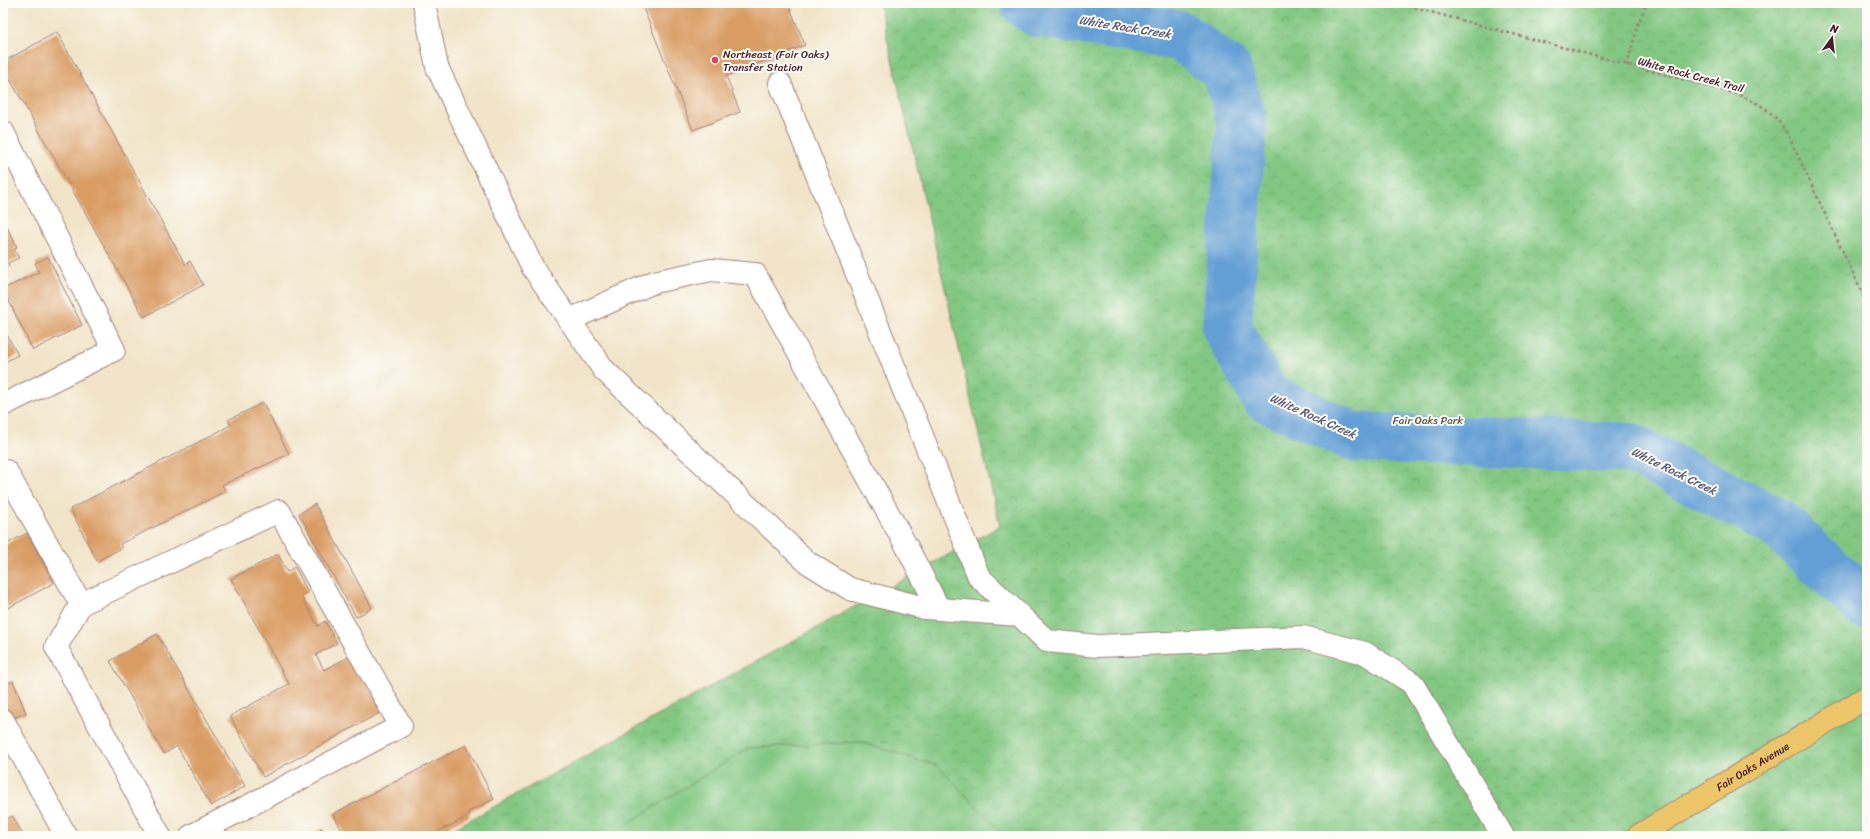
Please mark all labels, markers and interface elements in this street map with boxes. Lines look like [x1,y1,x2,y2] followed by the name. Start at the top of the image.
[1077,9,1173,45] water label: White Rock Creek
[1812,18,1852,58] north arrow
[1827,18,1841,39] text: N
[723,45,830,77] place label: Northeast (Fair Oaks) Transfer Station
[1636,52,1747,99] street label: White Rock Creek Trail
[710,55,720,65] marker: Northeast (Fair Oaks) Transfer Station
[1266,387,1360,445] water label: White Rock Creek
[1393,411,1463,430] park label: Fair Oaks Park
[1627,441,1721,502] water label: White Rock Creek
[1712,736,1794,796] street label: Fair Oaks Avenue

